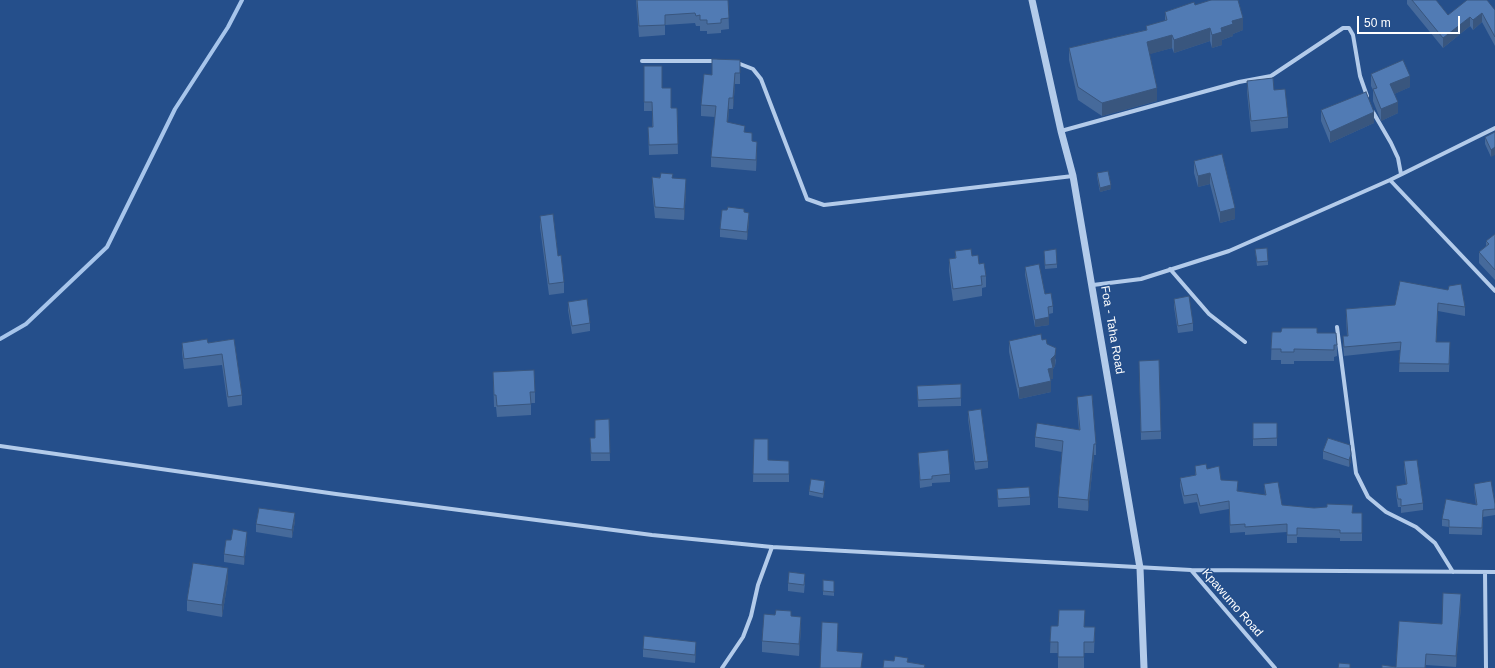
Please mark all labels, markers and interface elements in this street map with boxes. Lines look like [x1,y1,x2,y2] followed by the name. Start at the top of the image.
[1359,8,1462,34] scale bar
[1364,16,1391,30] text: 50 m
[1097,285,1127,375] street label: Foa - Taha Road
[1199,566,1265,640] street label: Kpawumo Road

